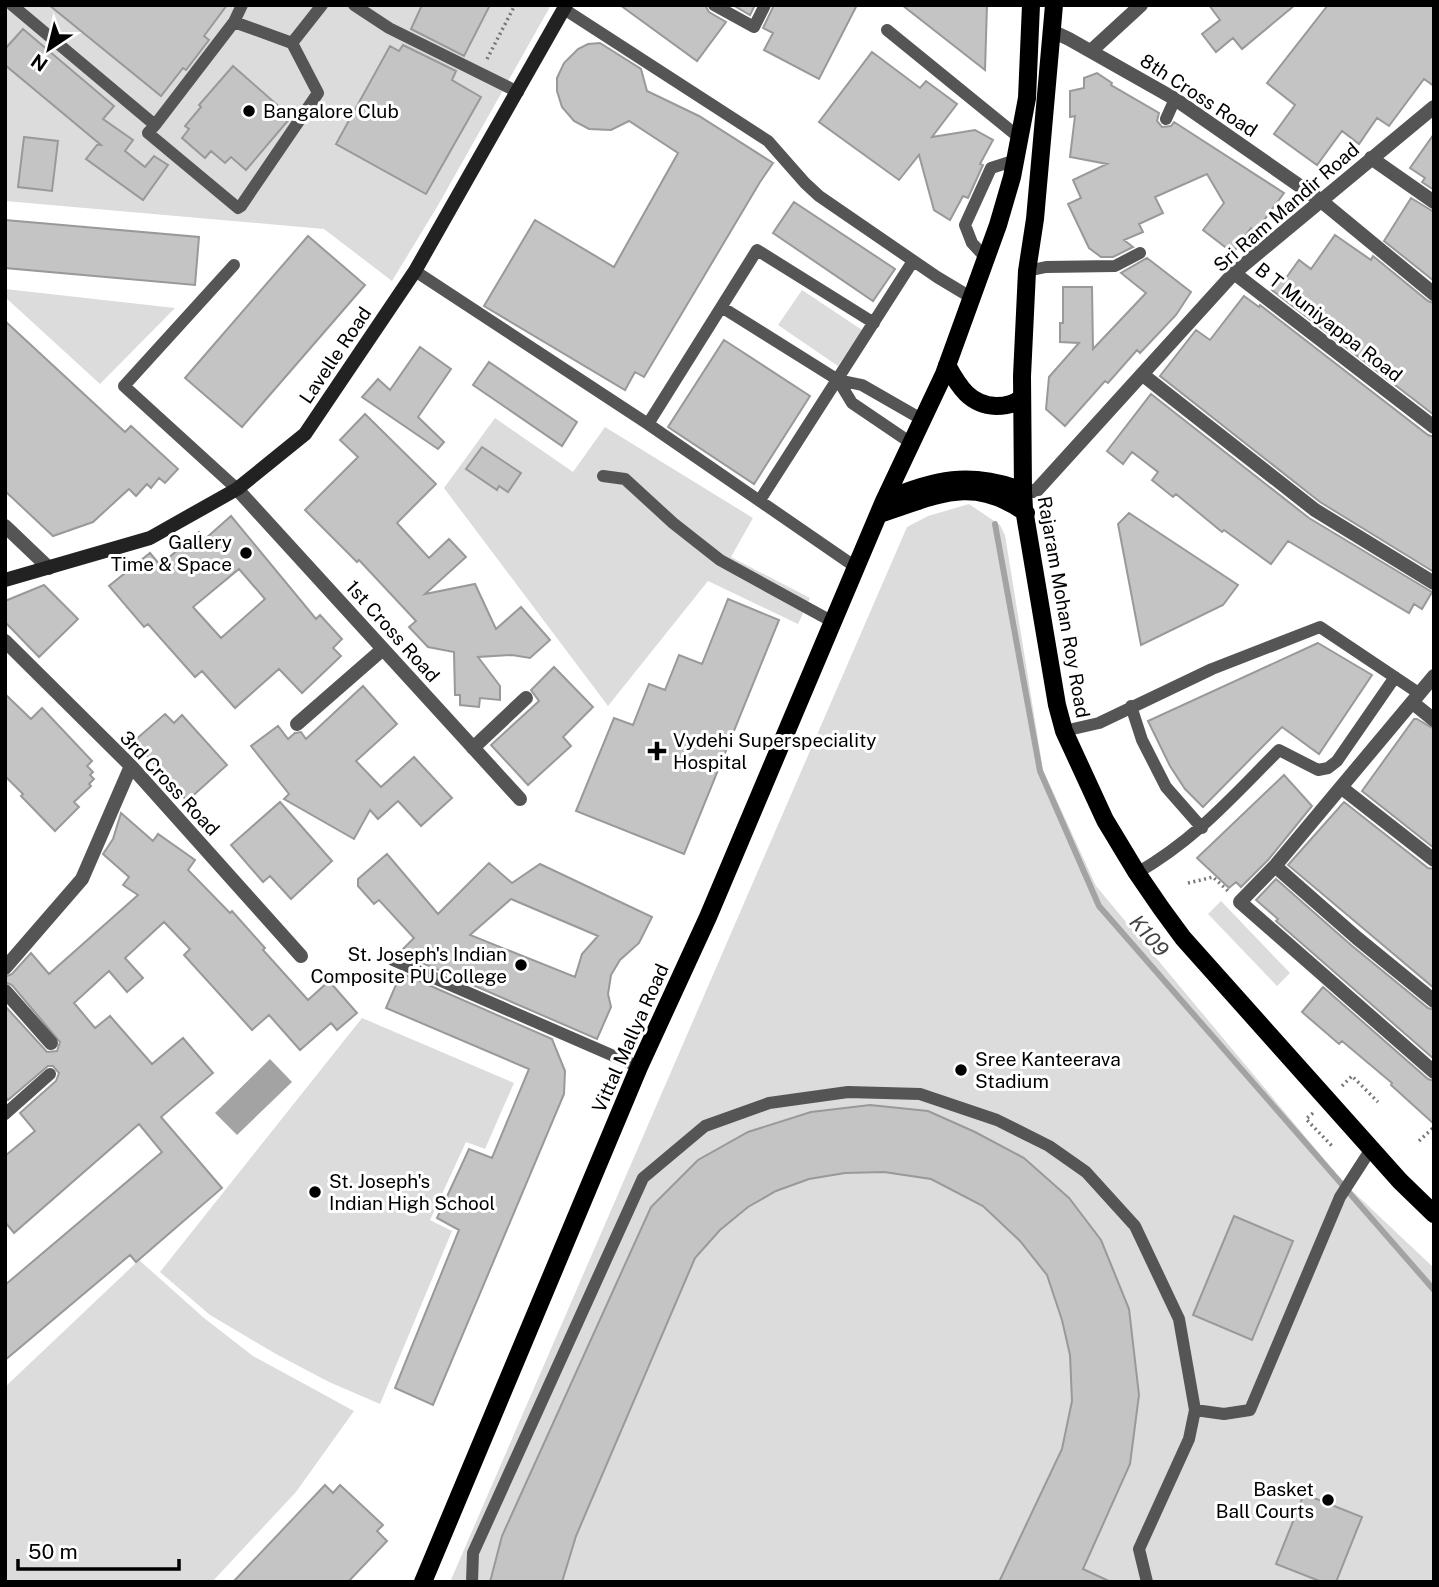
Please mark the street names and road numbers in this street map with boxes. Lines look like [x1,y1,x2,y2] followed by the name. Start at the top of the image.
[1136,49,1262,141] street label: 8th Cross Road
[1209,138,1363,276] street label: Sri Ram Mandir Road
[1251,258,1407,386] street label: B T Muniyappa Road
[295,302,375,408] street label: Lavelle Road
[1034,494,1094,720] street label: Rajaram Mohan Roy Road
[342,576,444,686] street label: 1st Cross Road
[116,726,224,840] street label: 3rd Cross Road
[587,960,673,1116] street label: Vittal Mallya Road

